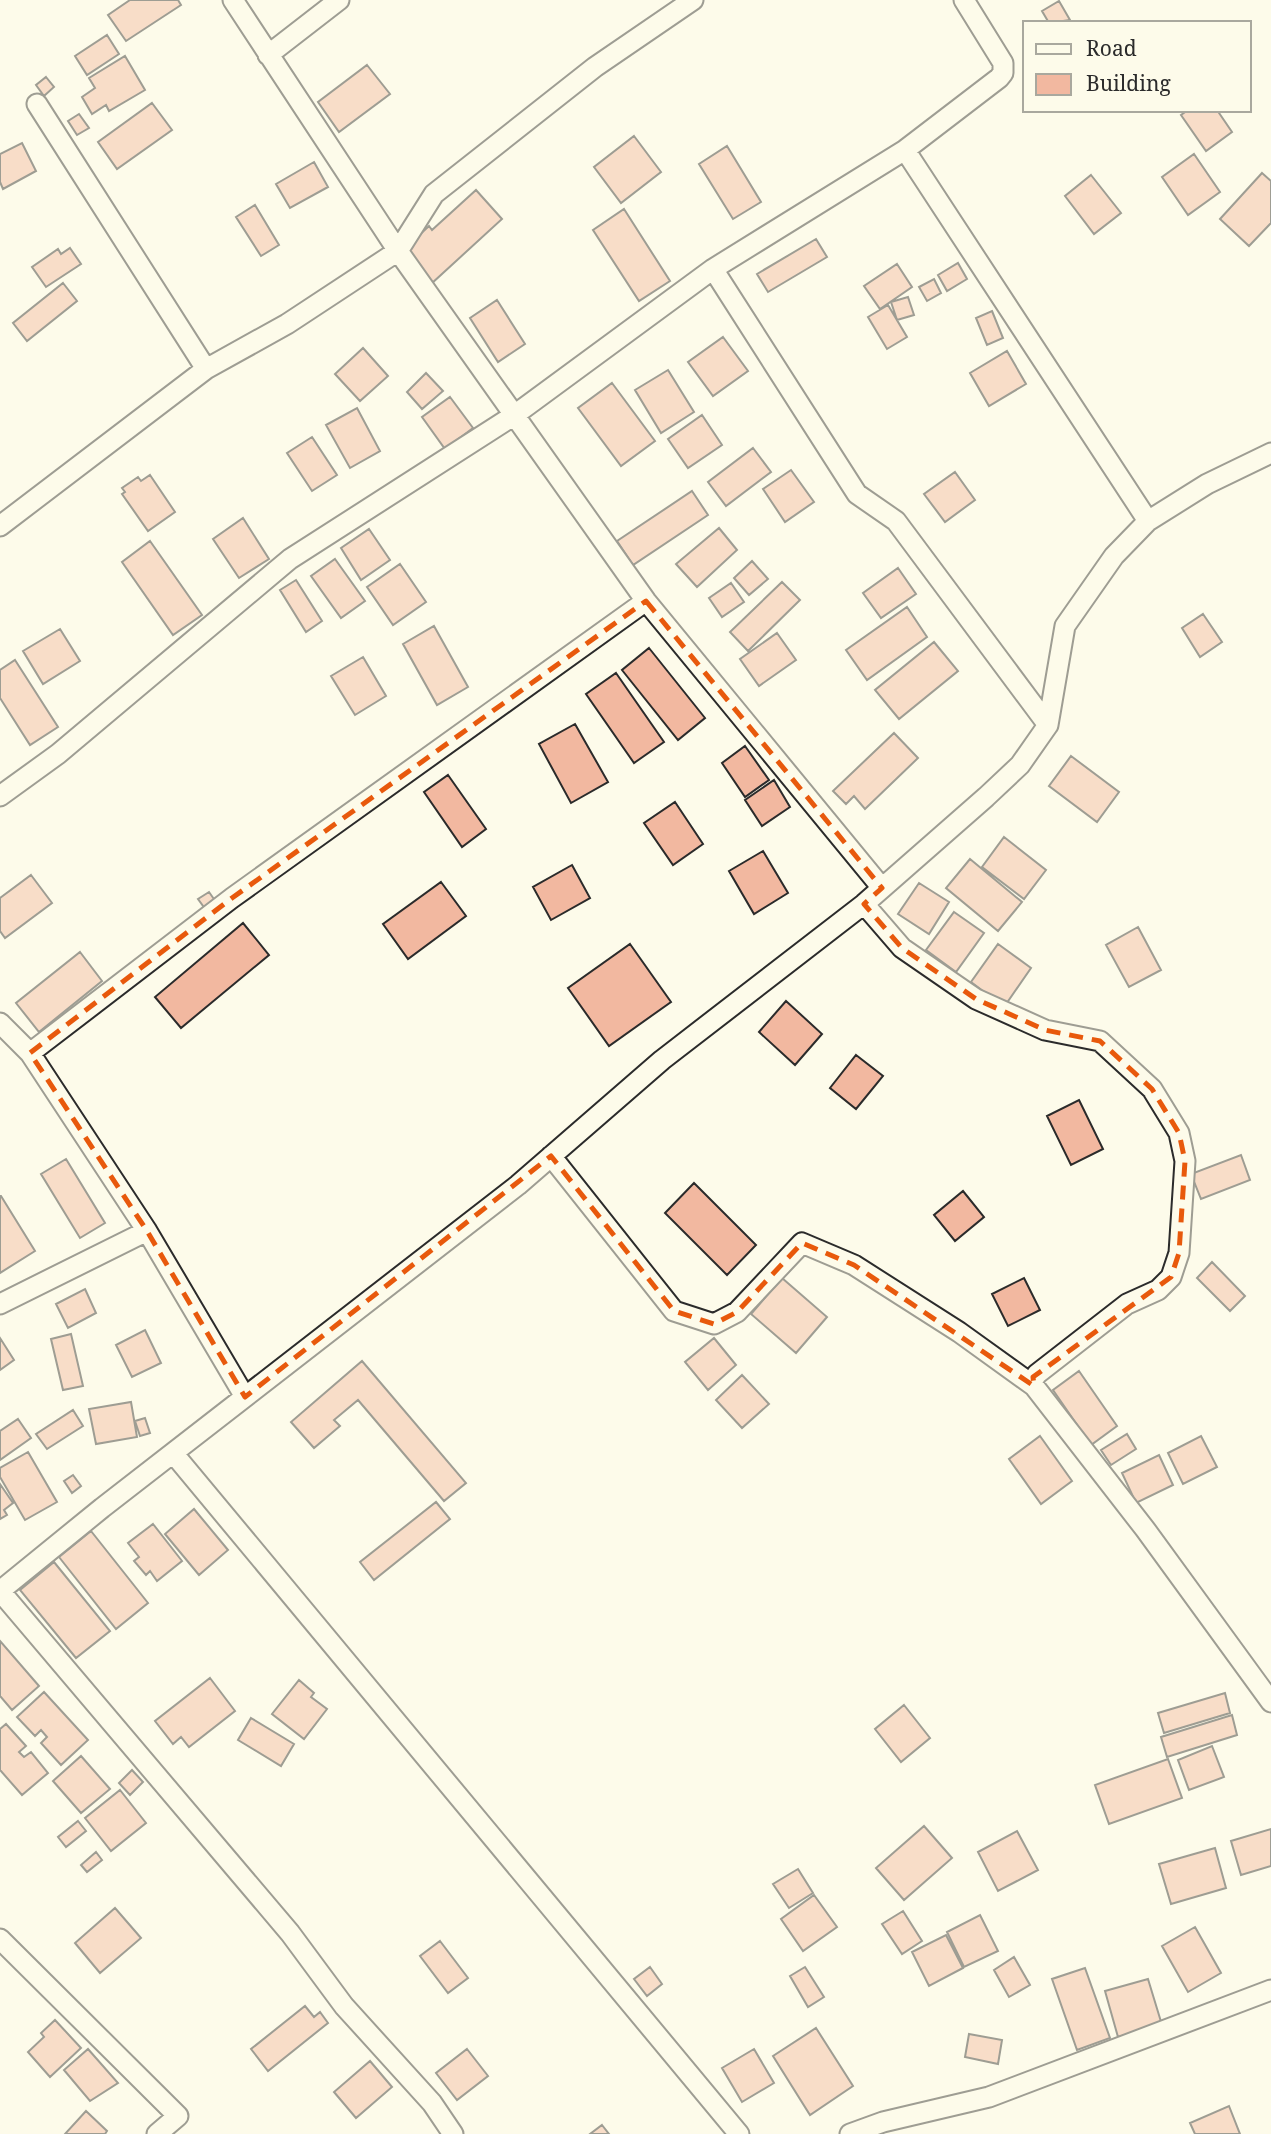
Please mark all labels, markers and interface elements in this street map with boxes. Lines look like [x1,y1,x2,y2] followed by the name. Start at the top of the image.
[1023,21,1250,112] legend
[1086,34,1137,62] text: Road
[1086,69,1171,97] text: Building

